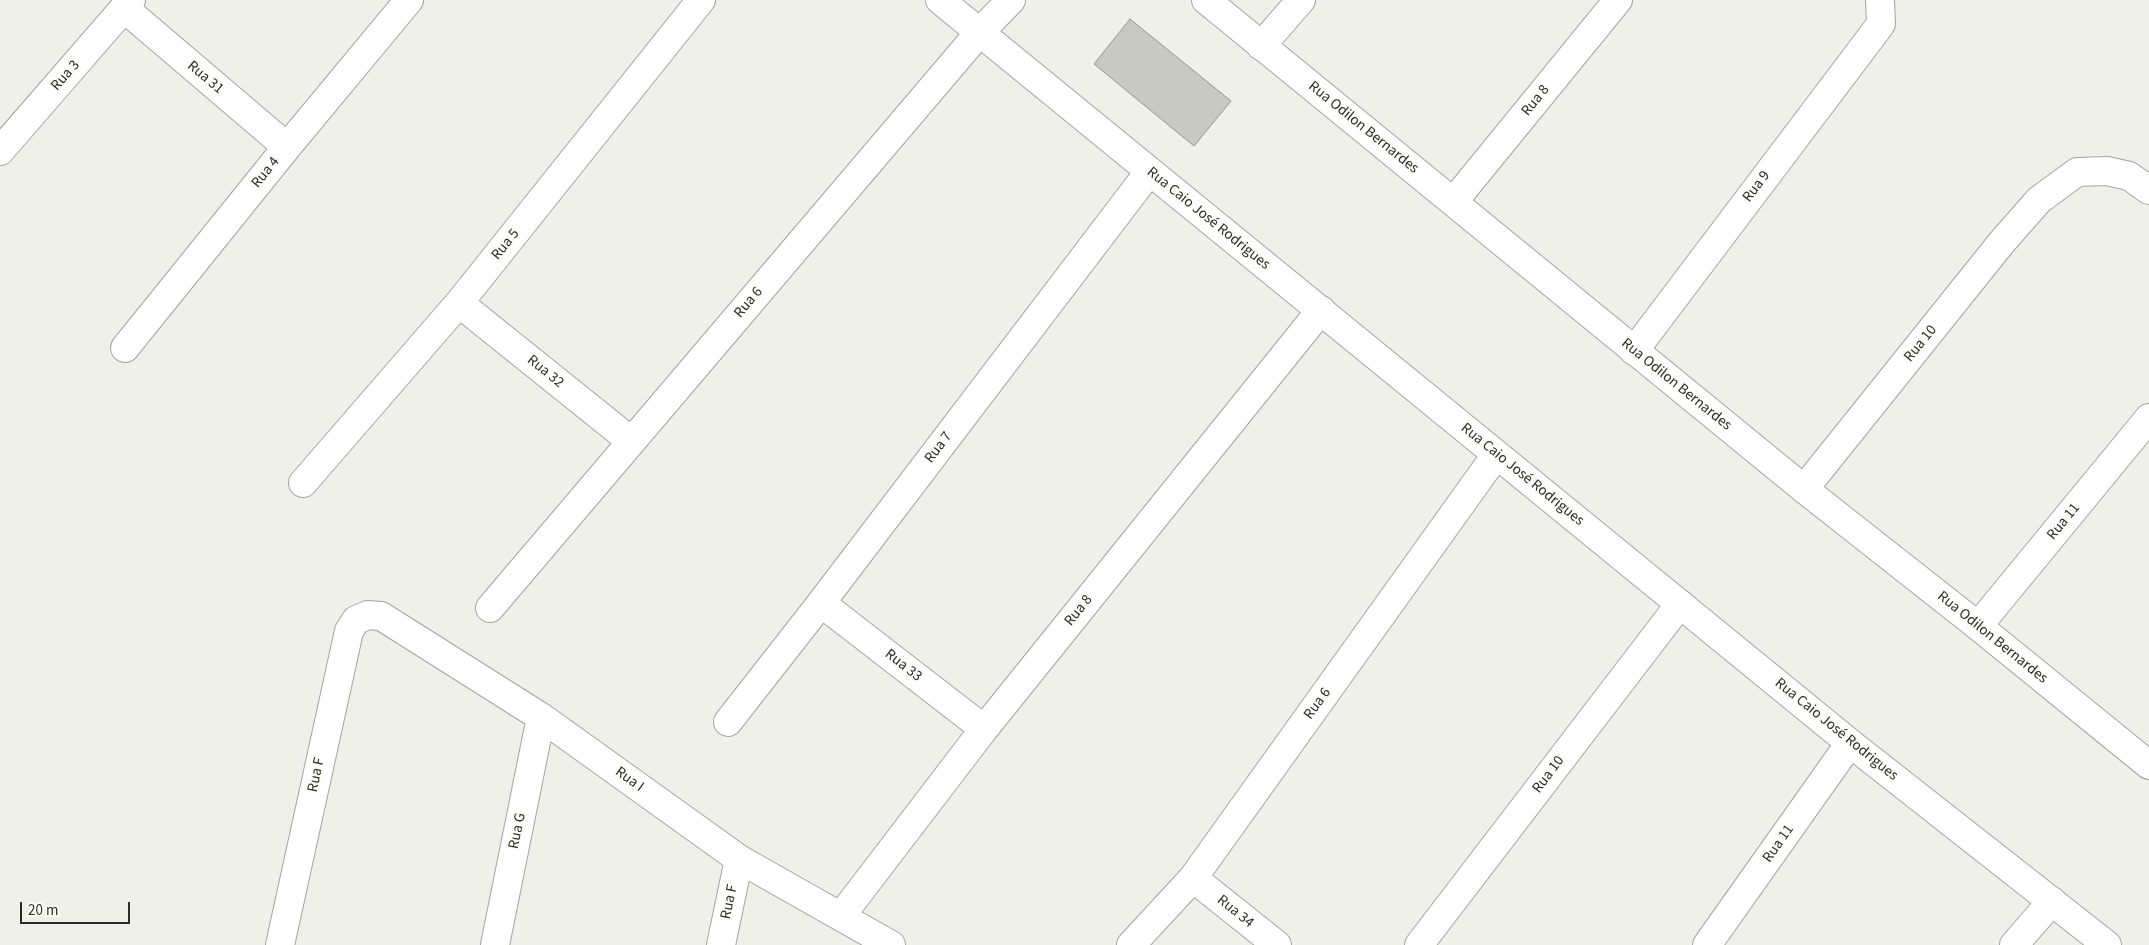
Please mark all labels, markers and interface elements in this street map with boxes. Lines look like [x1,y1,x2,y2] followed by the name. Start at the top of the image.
[48,57,84,95] street label: Rua 3
[183,58,227,98] street label: Rua 31
[1304,78,1422,178] street label: Rua Odilon Bernardes
[1518,82,1554,120] street label: Rua 8
[248,154,284,192] street label: Rua 4
[1143,164,1273,274] street label: Rua Caio José Rodrigues
[1739,168,1775,206] street label: Rua 9
[488,226,524,264] street label: Rua 5
[731,284,767,322] street label: Rua 6
[1901,322,1941,366] street label: Rua 10
[1617,335,1735,435] street label: Rua Odilon Bernardes
[523,352,567,392] street label: Rua 32
[1457,420,1587,530] street label: Rua Caio José Rodrigues
[921,429,957,467] street label: Rua 7
[2044,500,2084,544] street label: Rua 11
[1933,588,2051,688] street label: Rua Odilon Bernardes
[1061,592,1097,630] street label: Rua 8
[881,646,925,686] street label: Rua 33
[1771,675,1901,785] street label: Rua Caio José Rodrigues
[1301,685,1335,723] street label: Rua 6
[1529,753,1569,797] street label: Rua 10
[305,756,329,794] street label: Rua F
[611,764,647,796] street label: Rua I
[505,811,531,851] street label: Rua G
[1760,822,1798,866] street label: Rua 11
[718,883,742,921] street label: Rua F
[22,892,132,924] scale bar
[1213,892,1257,932] street label: Rua 34
[28,900,58,921] text: 20 m

